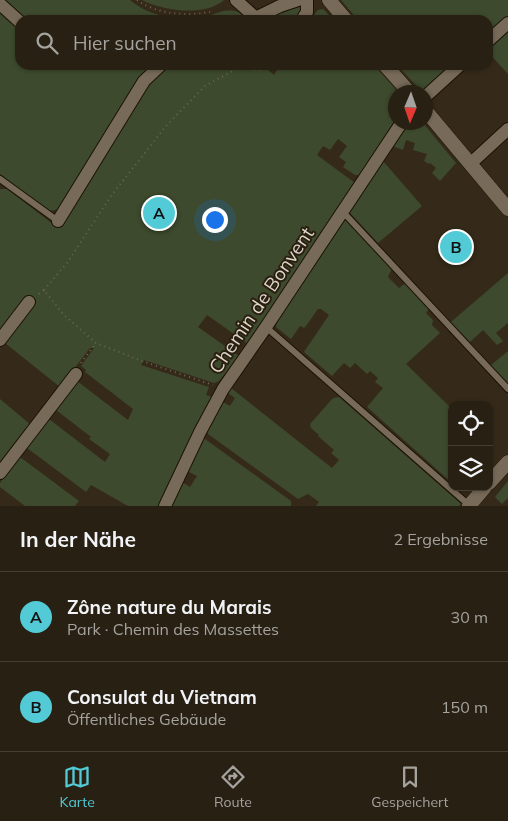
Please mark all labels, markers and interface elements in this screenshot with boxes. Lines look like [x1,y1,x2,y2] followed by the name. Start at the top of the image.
[15,15,493,70] search box
[33,29,61,57] icon: search
[73,31,177,55] text: Hier suchen
[388,85,433,130] north arrow
[143,194,175,232] pin: A
[202,207,228,233] your location
[203,222,319,378] street label: Chemin de Bonvent
[440,228,472,266] pin: B
[448,401,493,491] map controls
[448,401,493,446] button: locate
[448,446,493,491] button: layers
[20,526,136,552] text: In der Nähe
[393,529,488,549] text: 2 Ergebnisse
[67,595,272,619] text: Zône nature du Marais
[30,607,42,627] text: A
[451,607,488,627] text: 30 m
[67,619,279,639] text: Park · Chemin des Massettes
[67,685,257,709] text: Consulat du Vietnam
[30,697,42,717] text: B
[441,697,488,717] text: 150 m
[67,709,226,729] text: Öffentliches Gebäude
[60,763,95,811] tab: Karte
[214,763,252,811] tab: Route
[371,763,448,811] tab: Gespeichert

